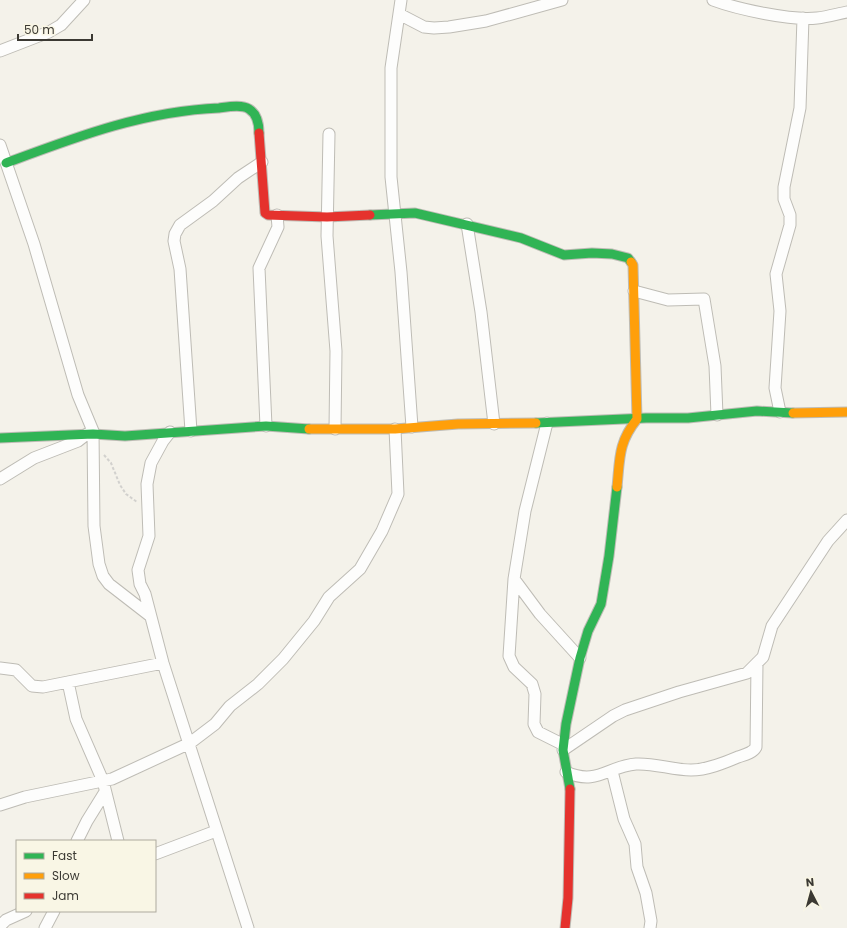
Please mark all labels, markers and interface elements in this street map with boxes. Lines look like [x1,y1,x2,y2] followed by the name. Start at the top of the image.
[18,16,92,42] scale bar
[24,21,55,38] text: 50 m
[16,840,156,912] legend
[52,847,77,864] text: Fast
[52,867,80,884] text: Slow
[791,872,831,912] north arrow
[805,874,815,890] text: N
[52,887,79,904] text: Jam

